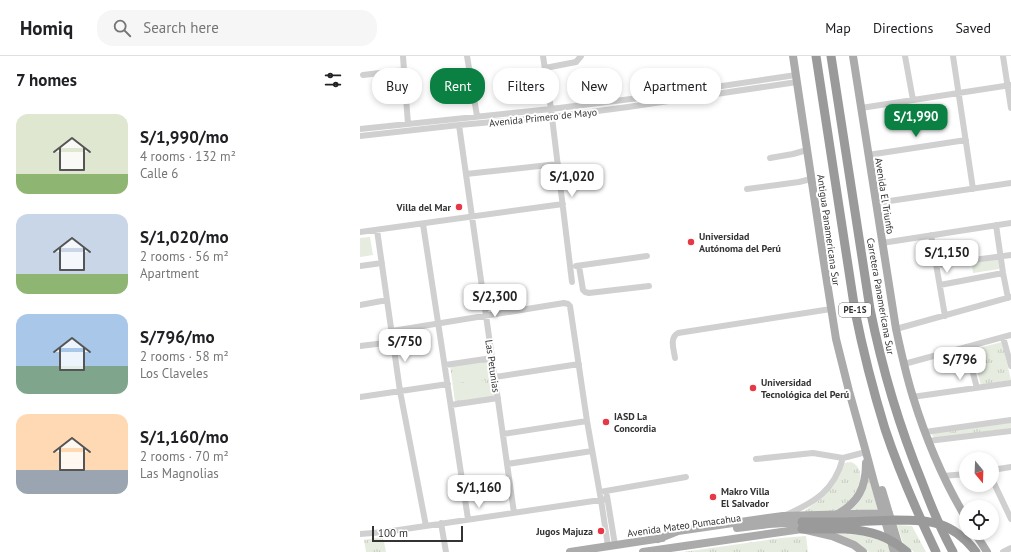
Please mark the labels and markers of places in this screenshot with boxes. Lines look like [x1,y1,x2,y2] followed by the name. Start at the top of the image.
[879,104,953,138] pin: S/1,990
[535,164,609,198] pin: S/1,020
[396,201,451,214] place label: Villa del Mar
[454,202,464,212] marker: Villa del Mar
[699,230,781,255] place label: Universidad Autónoma del Perú
[686,237,696,247] marker: Universidad Autónoma del Perú
[910,240,984,274] pin: S/1,150
[458,284,532,318] pin: S/2,300
[377,329,433,363] pin: S/750
[932,347,988,381] pin: S/796
[761,376,849,401] place label: Universidad Tecnológica del Perú
[748,383,758,393] marker: Universidad Tecnológica del Perú
[614,410,656,435] place label: IASD La Concordia
[601,417,611,427] marker: IASD La Concordia
[442,475,516,509] pin: S/1,160
[721,485,770,510] place label: Makro Villa El Salvador
[708,492,718,502] marker: Makro Villa El Salvador
[535,525,593,538] place label: Jugos Majuza
[596,526,606,536] marker: Jugos Majuza

